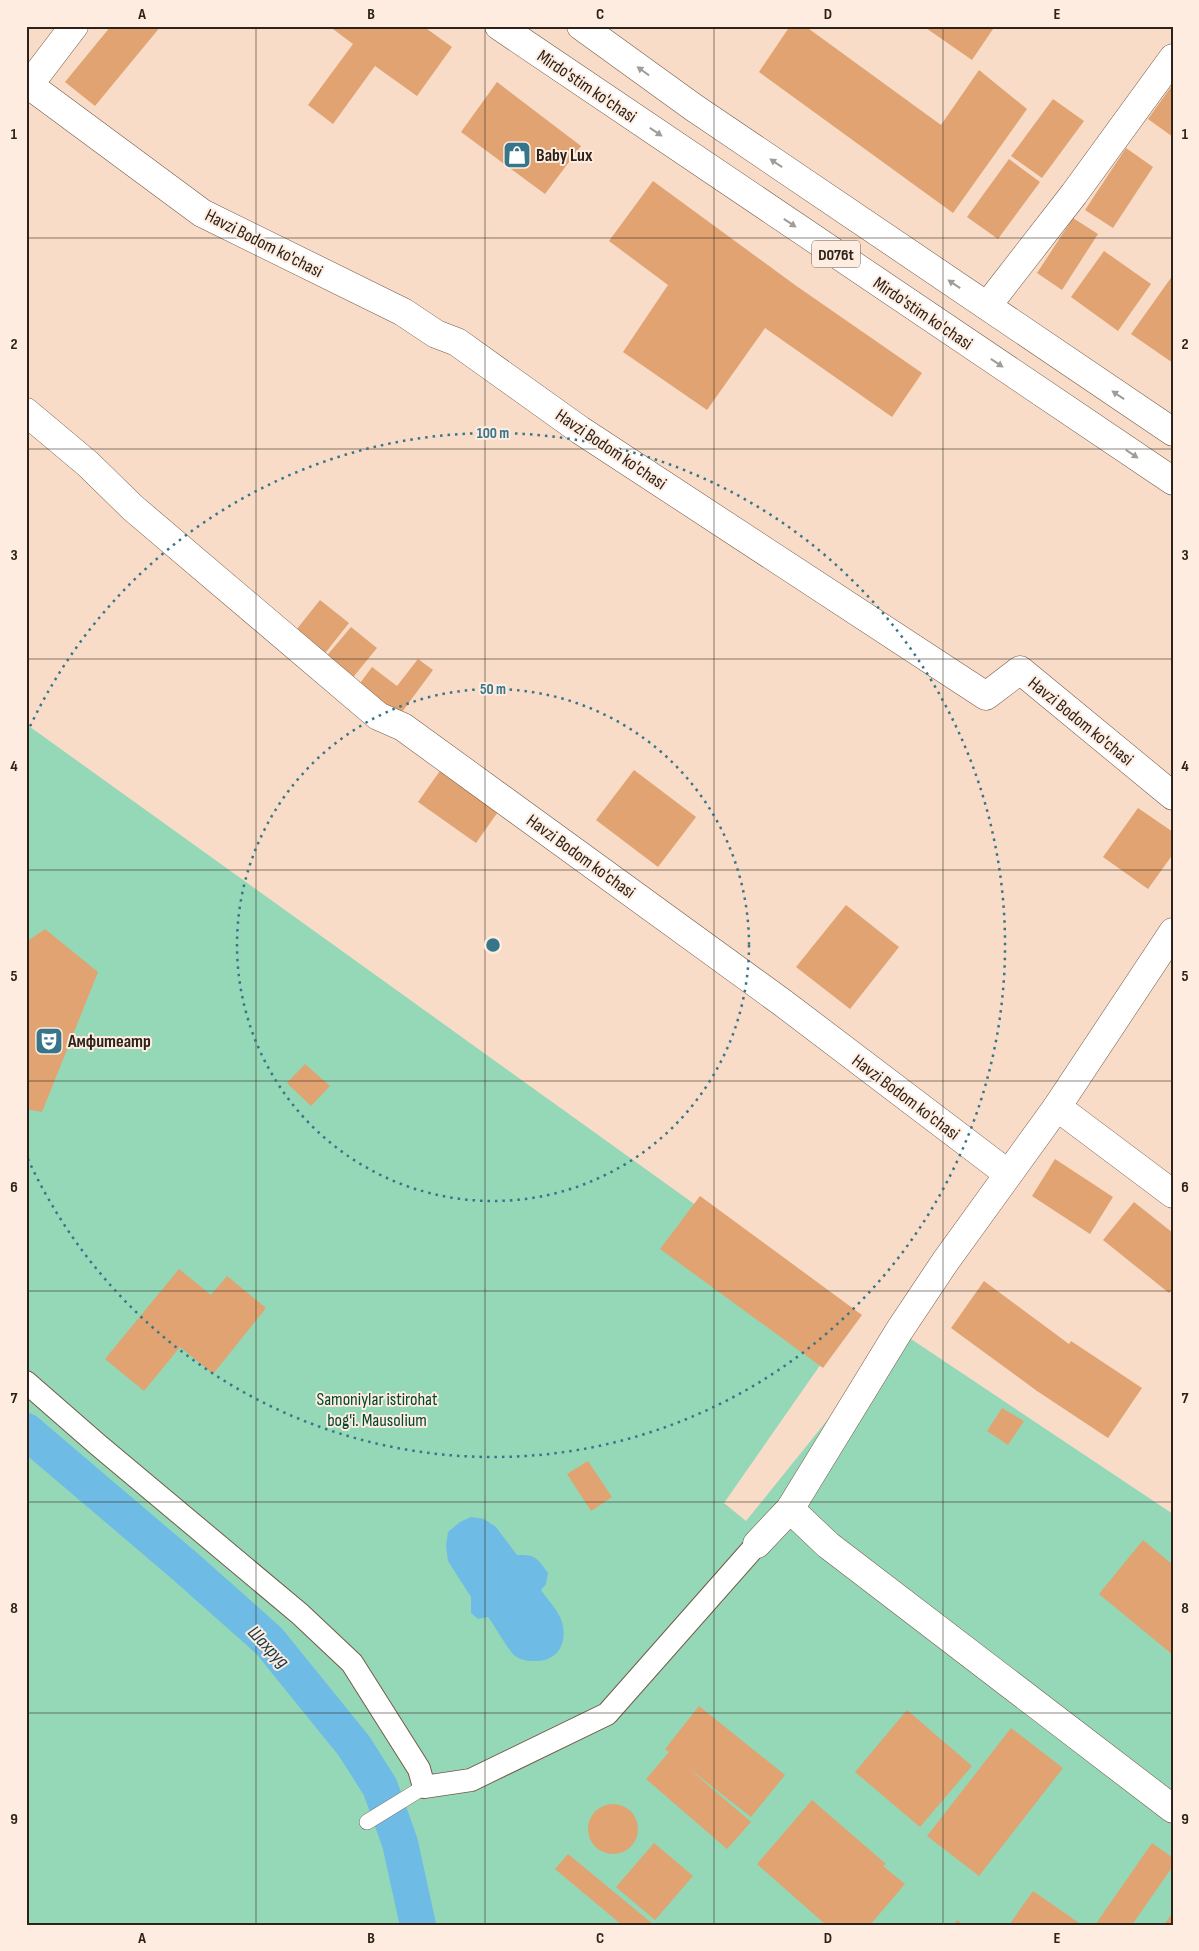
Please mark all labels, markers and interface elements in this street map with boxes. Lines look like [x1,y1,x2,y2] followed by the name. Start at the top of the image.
[137,5,146,24] text: A
[367,5,375,24] text: B
[596,5,604,24] text: C
[824,5,832,24] text: D
[1054,5,1061,24] text: E
[533,46,640,127] street label: Mirdo'stim ko'chasi
[637,65,650,76] one-way arrow
[11,125,18,144] text: 1
[1182,125,1189,144] text: 1
[649,127,662,137] one-way arrow
[502,140,532,170] shop icon: Baby Lux
[536,145,593,166] place label: Baby Lux
[770,158,783,168] one-way arrow
[202,205,326,282] street label: Havzi Bodom ko'chasi
[783,218,797,228] one-way arrow
[812,240,860,268] road number: D076t
[869,273,976,354] street label: Mirdo'stim ko'chasi
[948,279,961,289] one-way arrow
[10,335,18,354] text: 2
[1181,335,1189,354] text: 2
[991,358,1004,368] one-way arrow
[1111,390,1125,400] one-way arrow
[551,405,670,494] street label: Havzi Bodom ko'chasi
[477,424,509,443] text: 100 m
[1125,449,1139,459] one-way arrow
[10,546,18,565] text: 3
[1181,546,1189,565] text: 3
[1024,673,1137,770] street label: Havzi Bodom ko'chasi
[480,680,506,699] text: 50 m
[10,757,18,776] text: 4
[1181,757,1189,776] text: 4
[522,810,639,903] street label: Havzi Bodom ko'chasi
[484,936,502,954] centre of rings
[10,967,18,986] text: 5
[1181,967,1189,986] text: 5
[34,1026,64,1056] theatre icon: Амфитеатр
[67,1031,151,1052] place label: Амфитеатр
[848,1050,964,1145] street label: Havzi Bodom ko'chasi
[10,1178,18,1197] text: 6
[1181,1178,1189,1197] text: 6
[11,1389,18,1408] text: 7
[316,1389,438,1431] park label: Samoniylar istirohat bog'i. Mausolium
[1182,1389,1189,1408] text: 7
[10,1599,18,1618] text: 8
[1181,1599,1189,1618] text: 8
[242,1621,294,1673] water label: Шахруд
[10,1810,18,1829] text: 9
[1181,1810,1189,1829] text: 9
[137,1929,146,1948] text: A
[367,1929,375,1948] text: B
[596,1929,604,1948] text: C
[824,1929,832,1948] text: D
[1054,1929,1061,1948] text: E

